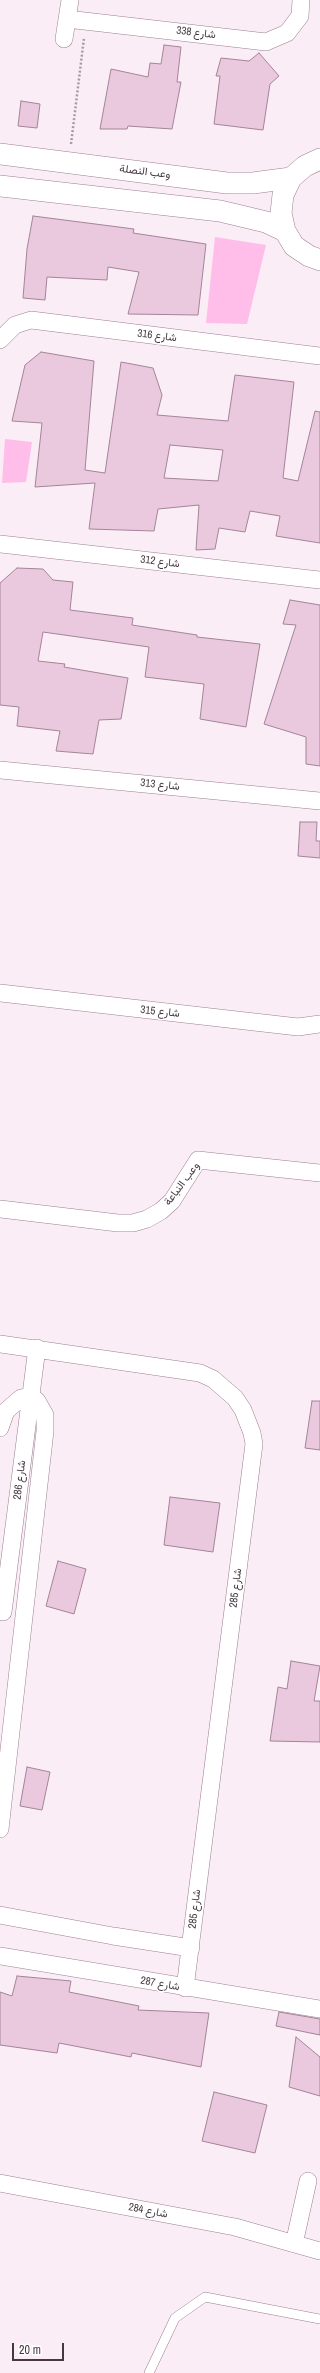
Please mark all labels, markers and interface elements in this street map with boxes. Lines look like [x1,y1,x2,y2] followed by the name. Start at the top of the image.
[176,24,216,42] street label: شارع 338
[119,162,171,182] street label: وعب النصلة
[137,327,177,345] street label: شارع 316
[140,553,180,571] street label: شارع 312
[140,776,180,794] street label: شارع 313
[140,1003,180,1021] street label: شارع 315
[161,1160,203,1208] street label: وعب النباعة
[11,1460,29,1500] street label: شارع 286
[227,1568,245,1608] street label: شارع 285
[186,1889,204,1929] street label: شارع 285
[139,1974,181,1994] street label: شارع 287
[127,2201,169,2221] street label: شارع 284
[14,2335,66,2361] scale bar
[19,2342,41,2358] text: 20 m

